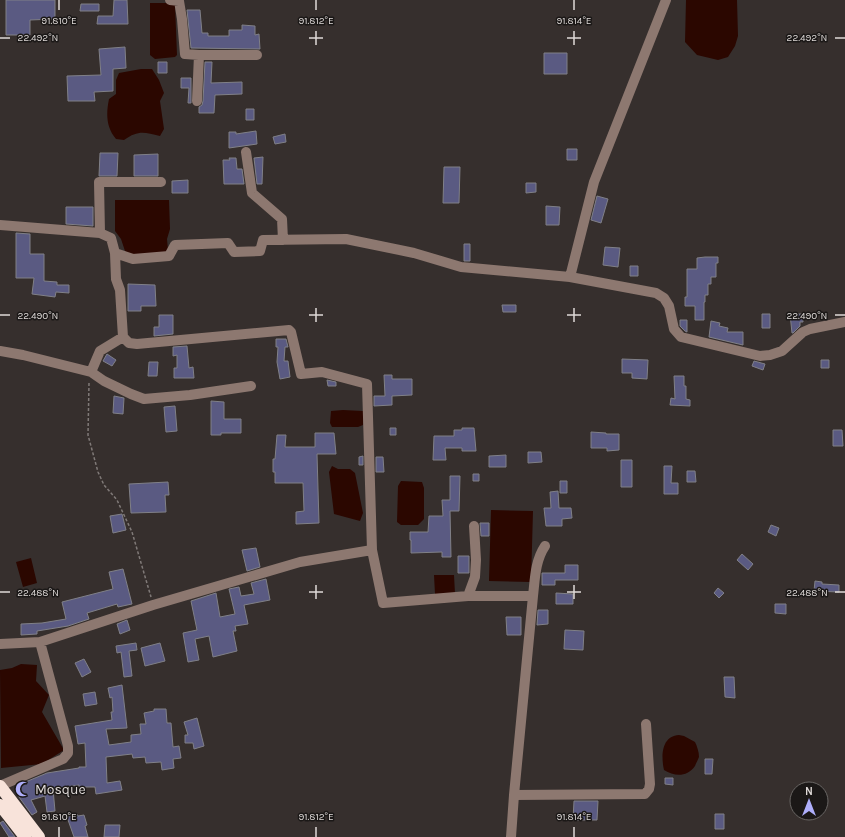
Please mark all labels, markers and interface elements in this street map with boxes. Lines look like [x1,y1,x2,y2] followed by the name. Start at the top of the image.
[41,15,77,27] text: 91.810°E
[298,15,334,27] text: 91.812°E
[557,15,591,27] text: 91.814°E
[18,32,58,44] text: 22.492°N
[787,32,827,44] text: 22.492°N
[18,310,58,322] text: 22.490°N
[787,310,827,322] text: 22.490°N
[17,587,59,599] text: 22.488°N
[786,587,828,599] text: 22.488°N
[14,780,32,798] mosque icon: Mosque
[35,781,86,798] place label: Mosque
[789,781,829,821] north arrow
[805,785,813,798] text: N
[41,811,77,823] text: 91.810°E
[298,811,334,823] text: 91.812°E
[557,811,591,823] text: 91.814°E

